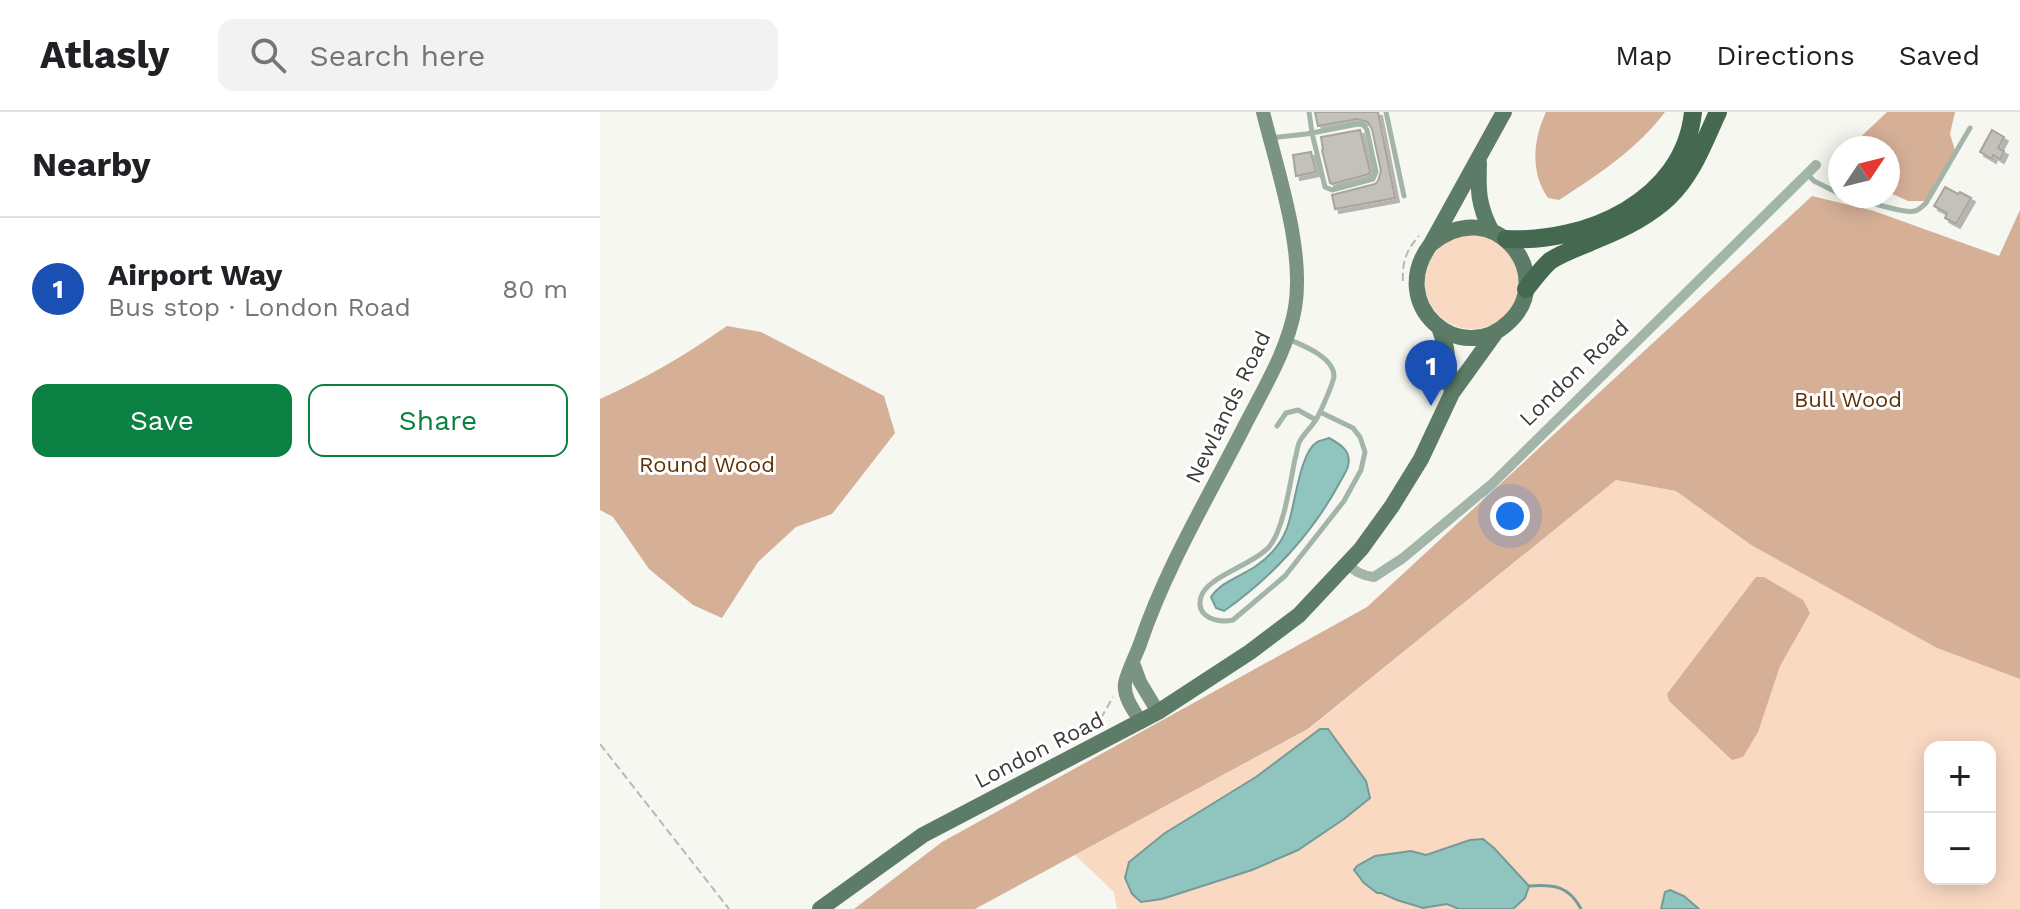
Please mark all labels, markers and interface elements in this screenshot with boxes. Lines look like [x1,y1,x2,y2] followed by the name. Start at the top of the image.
[218,19,778,91] search box
[40,33,170,77] text: Atlasly
[246,33,290,77] icon: search
[310,38,485,73] text: Search here
[1615,39,1672,72] text: Map
[1716,39,1855,72] text: Directions
[1899,39,1980,72] text: Saved
[1828,136,1900,208] north arrow
[32,144,151,184] text: Nearby
[108,257,282,292] text: Airport Way
[52,274,64,304] text: 1
[502,274,568,304] text: 80 m
[108,292,411,322] text: Bus stop · London Road
[1514,315,1634,431] street label: London Road
[1180,327,1276,487] street label: Newlands Road
[1405,340,1457,406] pin: 1
[32,384,292,457] button: Save
[308,384,568,457] button: Share
[1794,387,1902,412] park label: Bull Wood
[639,452,775,477] park label: Round Wood
[1490,496,1530,536] your location
[970,707,1108,793] street label: London Road
[1924,741,1996,885] map controls
[1924,741,1996,813] button: +
[1924,813,1996,885] button: −

